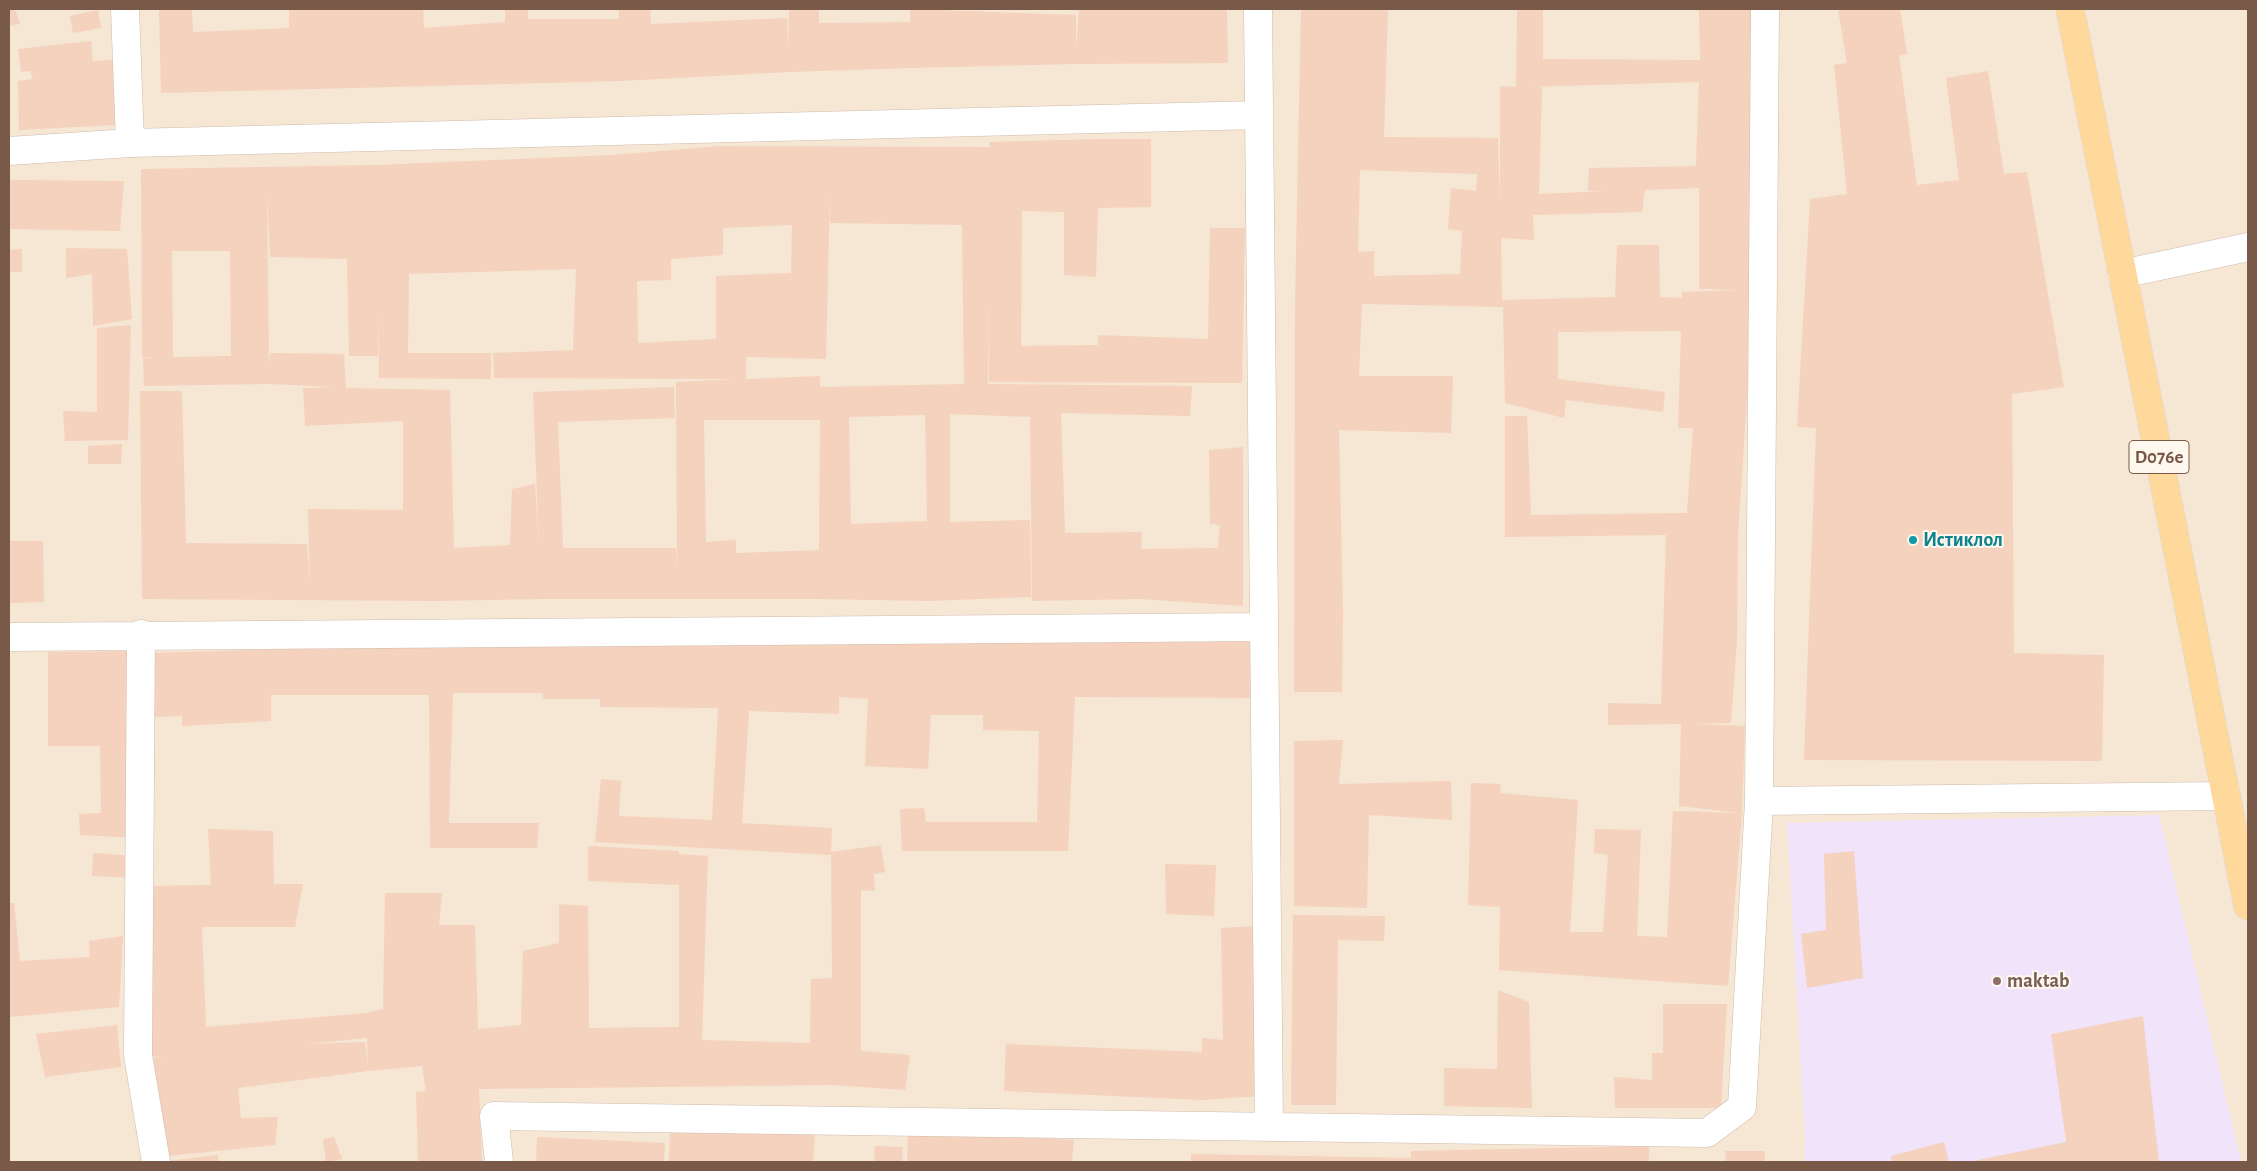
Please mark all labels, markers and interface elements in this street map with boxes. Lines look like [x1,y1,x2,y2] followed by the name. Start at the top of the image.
[2129,441,2189,474] road number: D076e
[1923,528,2003,552] place label: Истиклол
[1907,534,1919,546] marker: Истиклол
[2007,969,2069,993] place label: maktab
[1991,975,2003,987] marker: maktab

